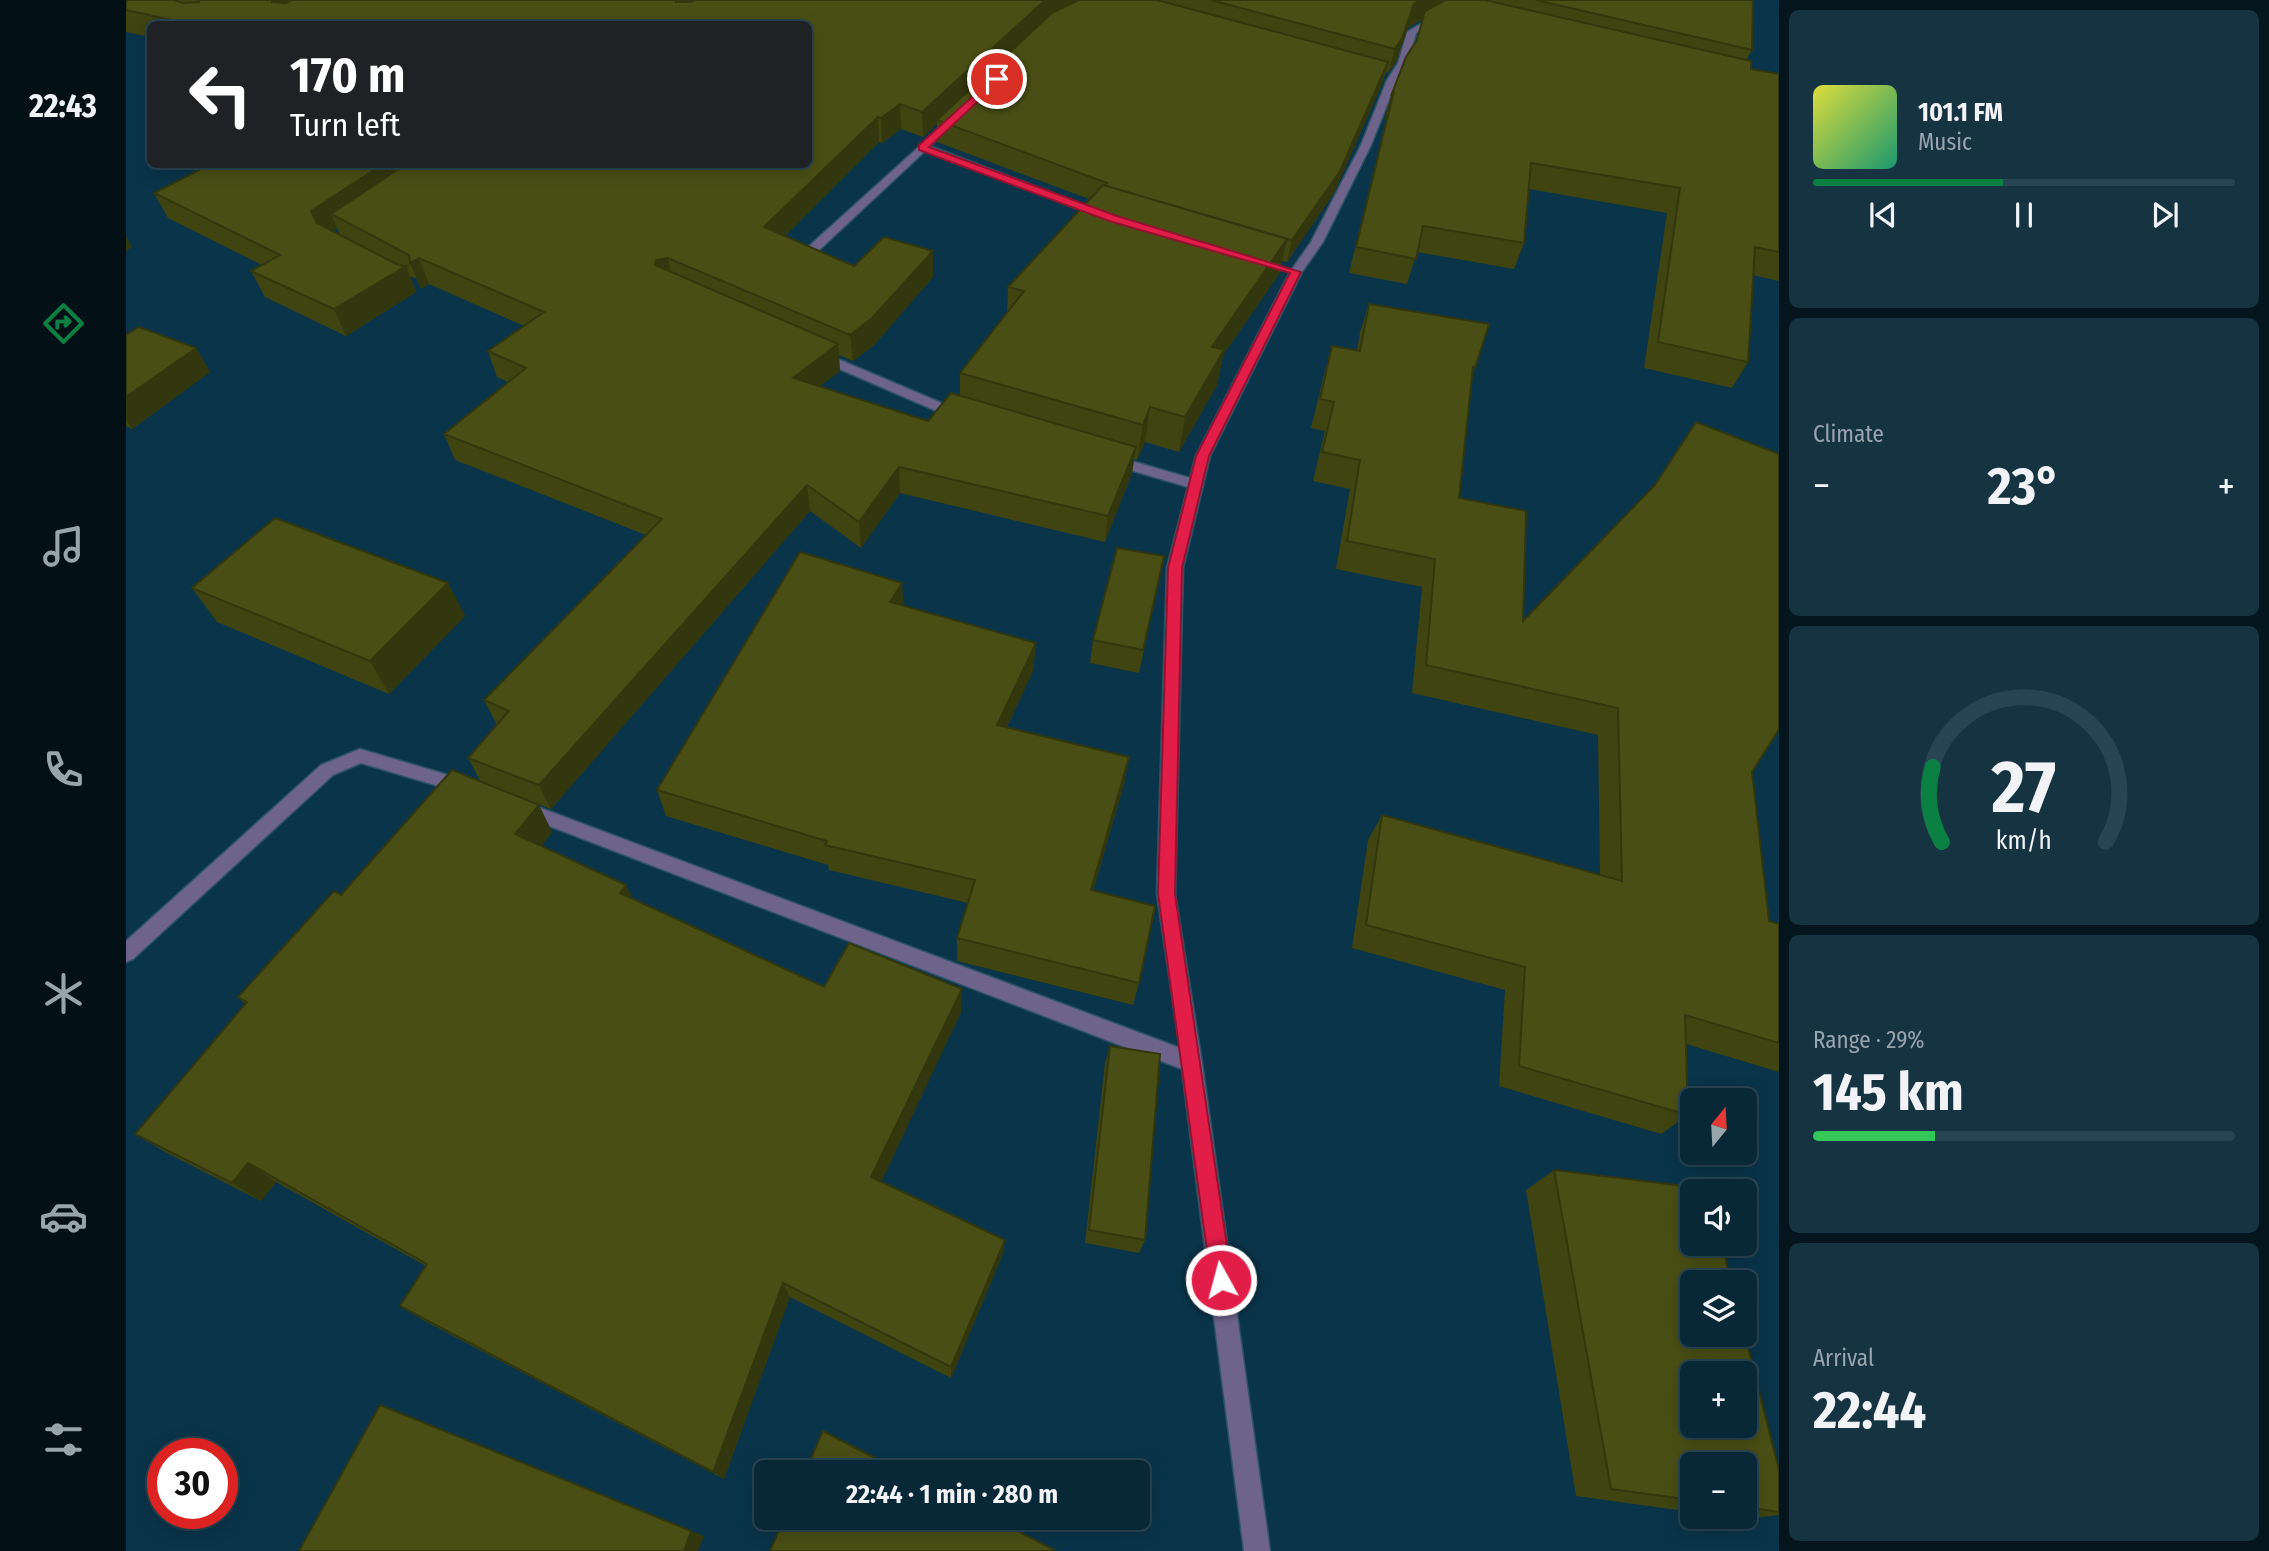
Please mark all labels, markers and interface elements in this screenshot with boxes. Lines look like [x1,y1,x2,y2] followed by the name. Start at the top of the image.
[290,46,406,105] text: 170 m
[175,49,266,140] icon: left
[967,49,1027,109] pin
[978,60,1016,98] icon: arrive
[29,87,97,125] text: 22:43
[1918,97,2003,128] text: 101.1 FM
[290,106,400,144] text: Turn left
[1918,128,1972,156] text: Music
[1864,196,1902,234] icon: previous
[2005,196,2043,234] icon: pause
[2146,196,2184,234] icon: next
[39,299,88,348] icon: directions
[1813,420,1884,448] text: Climate
[1987,455,2060,518] text: 23°
[1813,463,1830,509] text: −
[2218,463,2235,509] text: +
[39,522,88,571] icon: music
[1991,744,2056,831] text: 27
[39,745,88,794] icon: phone
[1996,825,2052,855] text: km/h
[39,969,88,1018] icon: climate
[1813,1026,1925,1054] text: Range · 29%
[1813,1061,1964,1124] text: 145 km
[1680,1088,1757,1166] north arrow
[1680,1088,1757,1529] map controls
[1680,1179,1757,1256] button: sound
[39,1192,88,1241] icon: car
[1184,1243,1258,1317] position arrow
[1680,1270,1757,1347] button: layers
[1813,1344,1874,1372] text: Arrival
[1680,1361,1757,1438] button: +
[1813,1379,1926,1442] text: 22:44
[39,1415,88,1464] icon: filters
[147,1438,238,1529] speed limit sign: 30
[1680,1452,1757,1529] button: −
[846,1479,1058,1510] text: 22:44 · 1 min · 280 m

